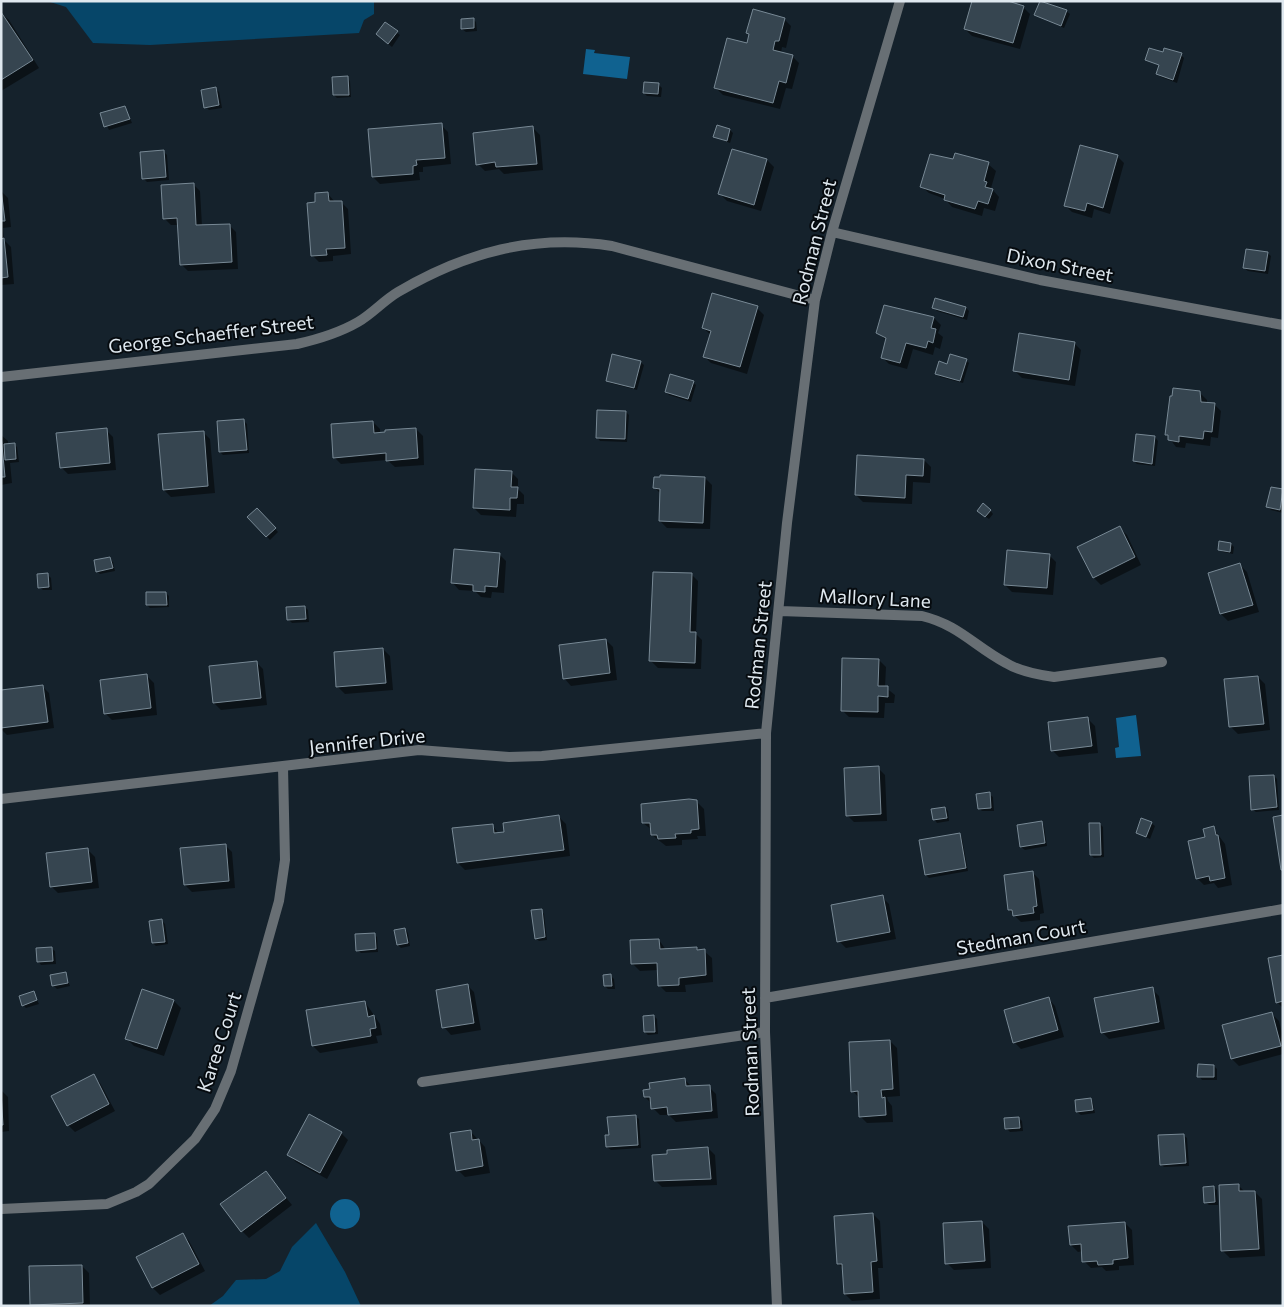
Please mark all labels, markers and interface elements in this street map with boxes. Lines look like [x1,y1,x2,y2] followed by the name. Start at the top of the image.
[787,176,840,307] street label: Rodman Street
[1005,243,1116,286] street label: Dixon Street
[107,309,315,358] street label: George Schaeffer Street
[739,579,776,710] street label: Rodman Street
[819,583,931,612] street label: Mallory Lane
[308,723,426,758] street label: Jennifer Drive
[954,914,1088,959] street label: Stedman Court
[736,987,763,1117] street label: Rodman Street
[192,989,246,1095] street label: Karee Court

